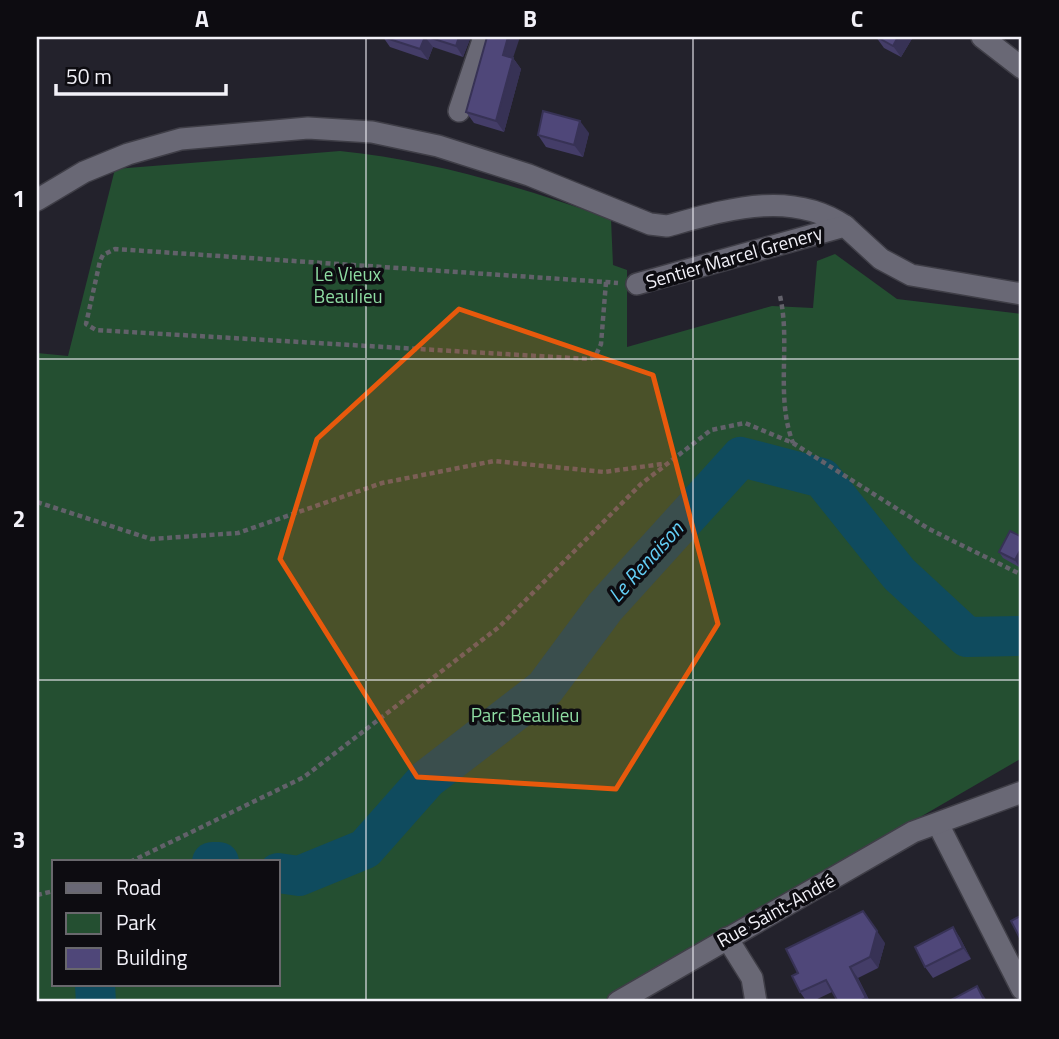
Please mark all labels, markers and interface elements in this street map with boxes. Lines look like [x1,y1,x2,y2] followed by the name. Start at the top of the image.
[195,1,209,36] text: A
[523,1,537,36] text: B
[851,1,863,36] text: C
[56,52,226,96] scale bar
[66,60,112,92] text: 50 m
[13,181,25,216] text: 1
[642,217,826,296] street label: Sentier Marcel Grenery
[313,259,383,310] park label: Le Vieux Beaulieu
[13,501,25,536] text: 2
[600,513,691,609] water label: Le Renaison
[471,700,579,729] park label: Parc Beaulieu
[13,822,25,857] text: 3
[52,860,280,986] legend
[711,865,840,954] street label: Rue Saint-André
[116,871,161,903] text: Road
[116,906,156,938] text: Park
[116,941,188,973] text: Building

